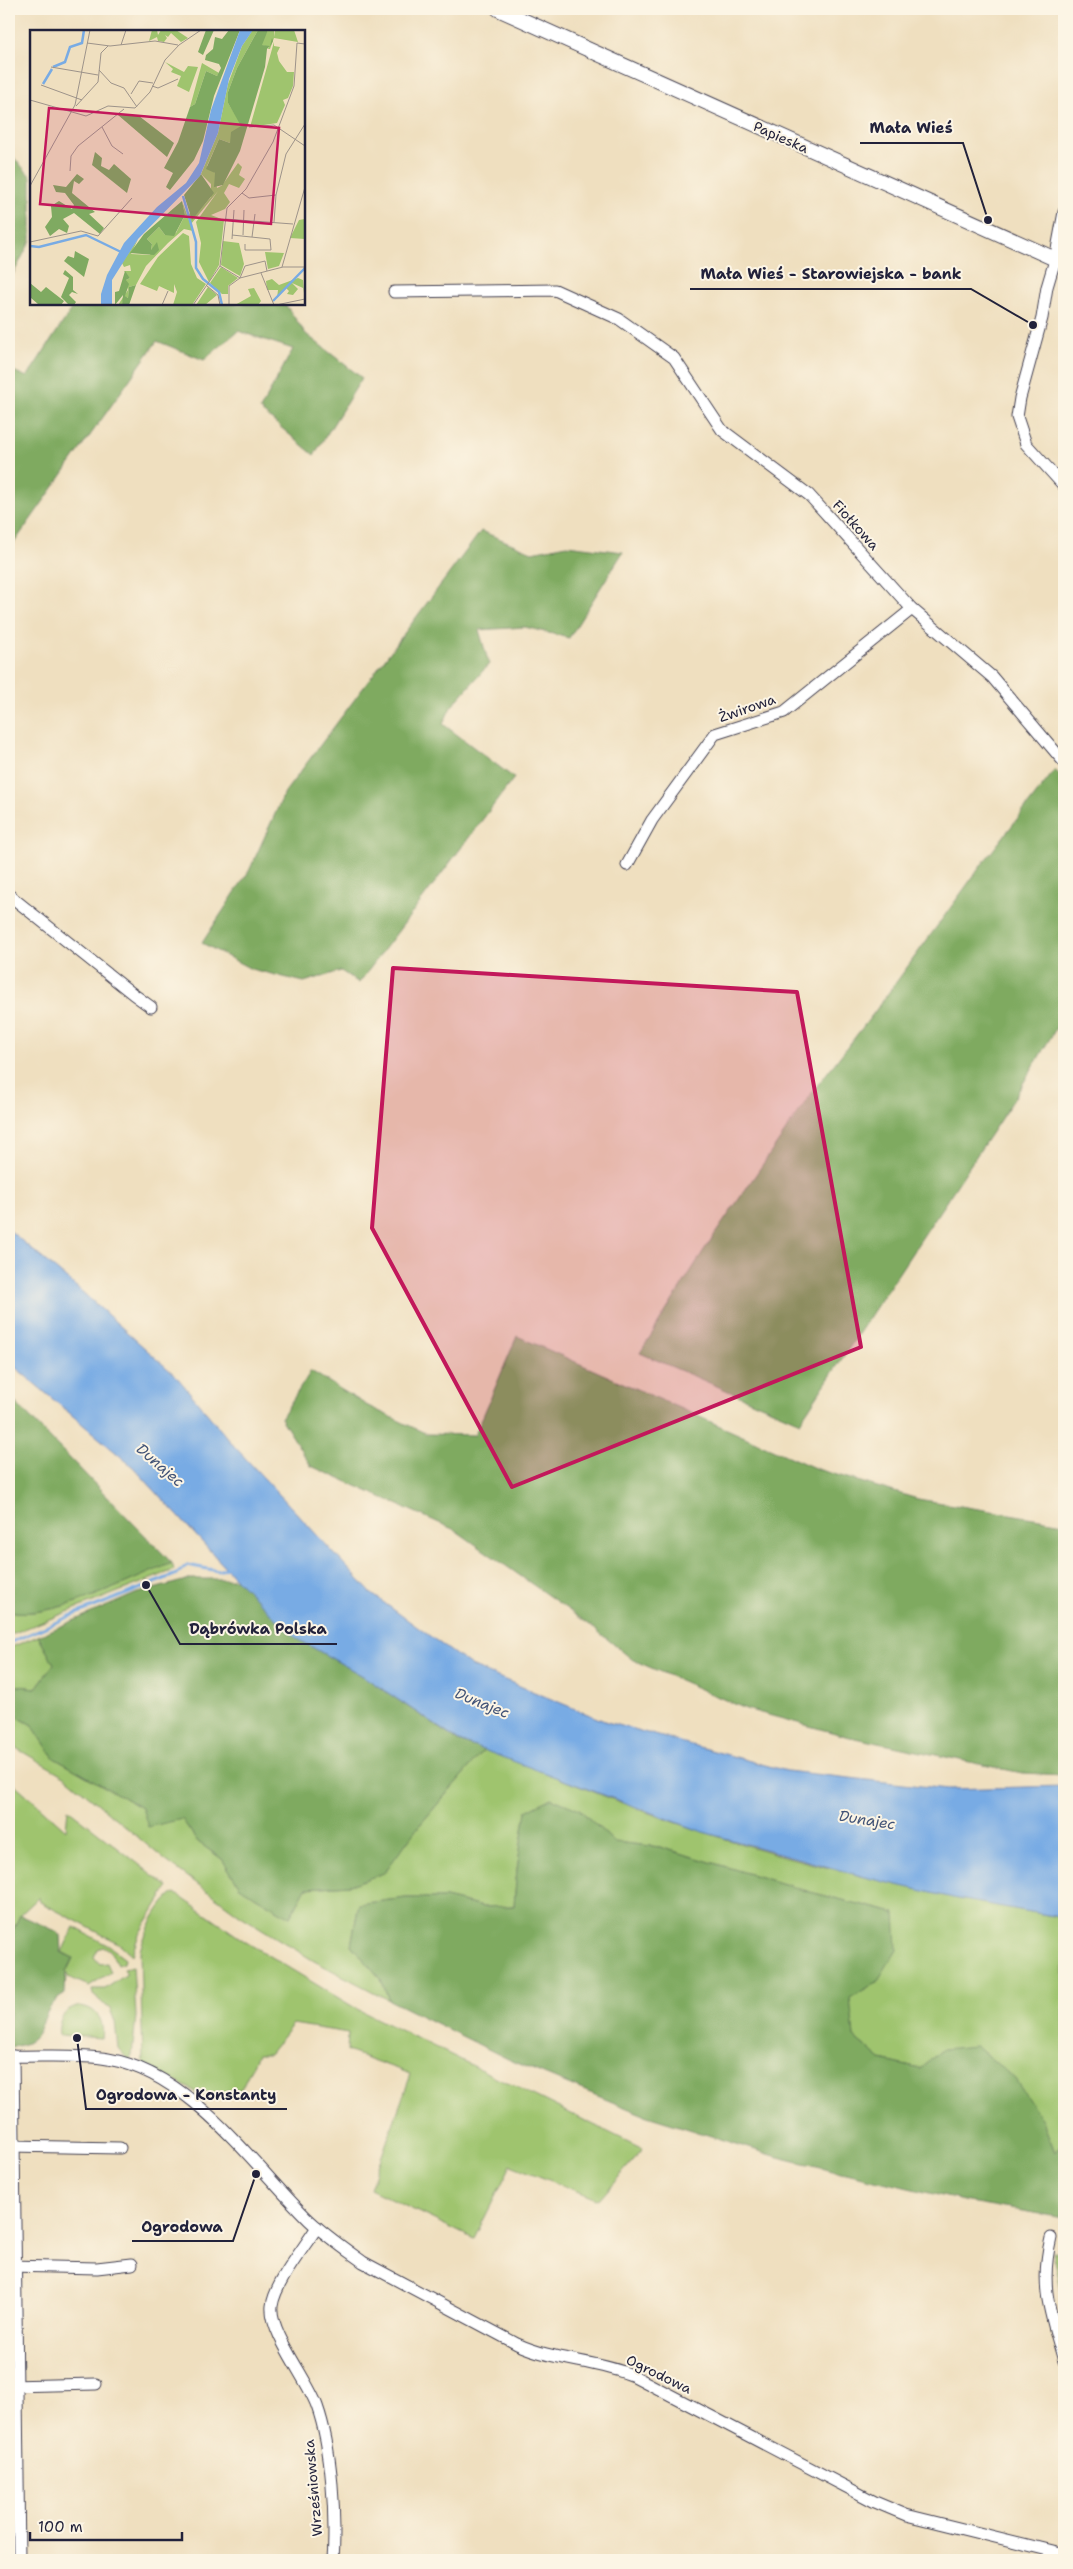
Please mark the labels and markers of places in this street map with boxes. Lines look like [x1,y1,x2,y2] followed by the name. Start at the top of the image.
[860,113,963,143] callout: Mała Wieś
[690,259,971,289] callout: Mała Wieś - Starowiejska - bank
[180,1614,337,1644] callout: Dąbrówka Polska
[86,2079,287,2109] callout: Ogrodowa - Konstanty
[132,2211,233,2241] callout: Ogrodowa

